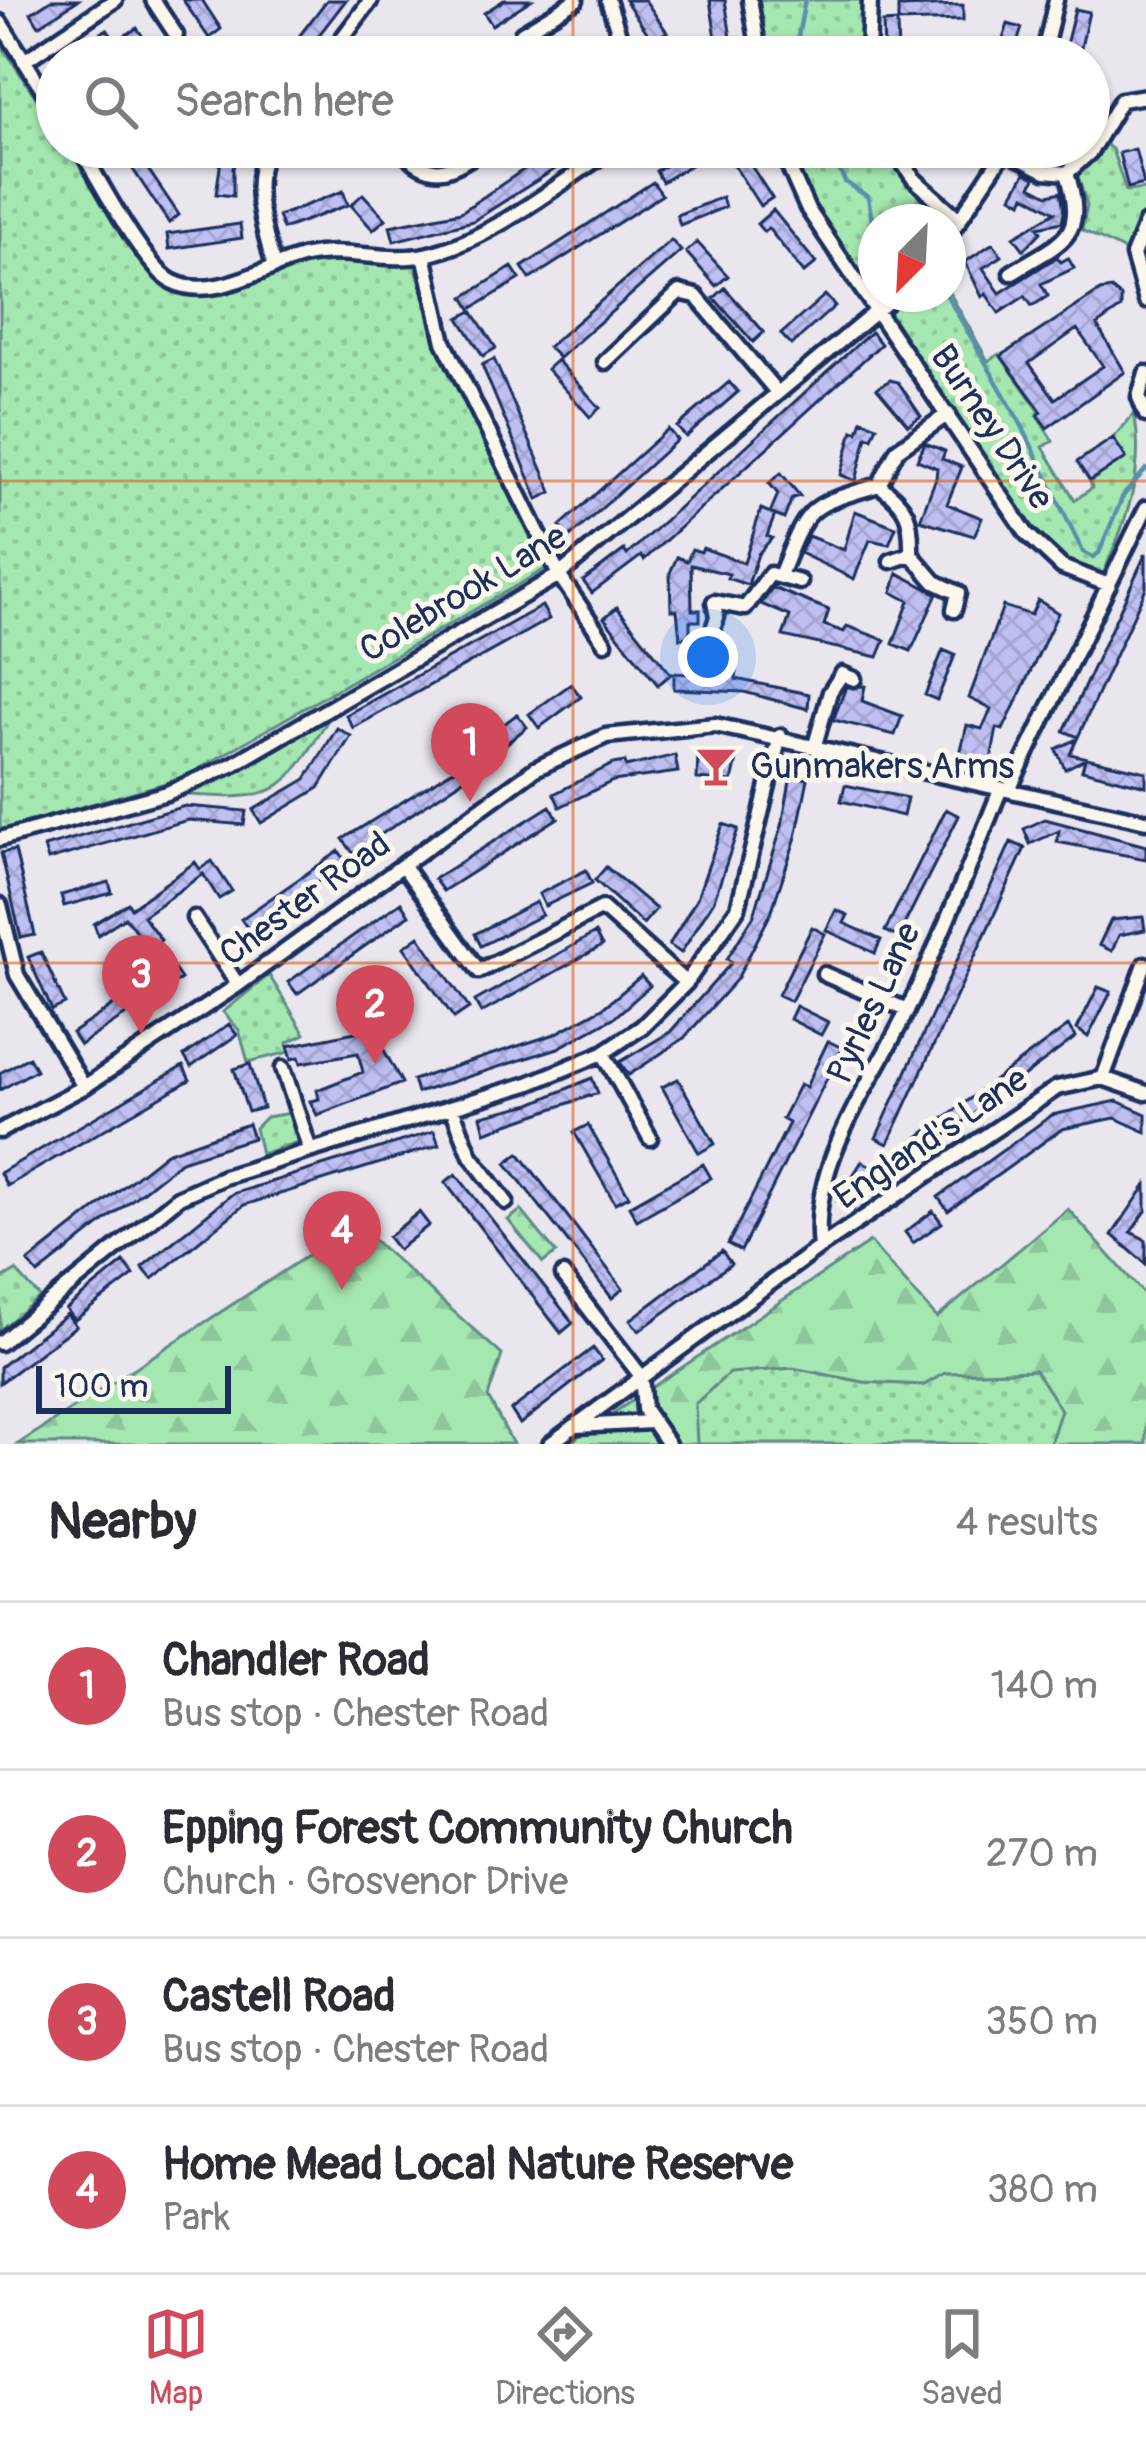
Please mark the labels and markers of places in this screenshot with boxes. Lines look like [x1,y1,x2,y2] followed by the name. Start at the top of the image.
[431,703,509,802] pin: 1
[693,743,739,789] bar icon: Gunmakers Arms
[750,744,1014,789] place label: Gunmakers Arms
[102,935,180,1034] pin: 3
[336,965,414,1064] pin: 2
[303,1191,381,1290] pin: 4

